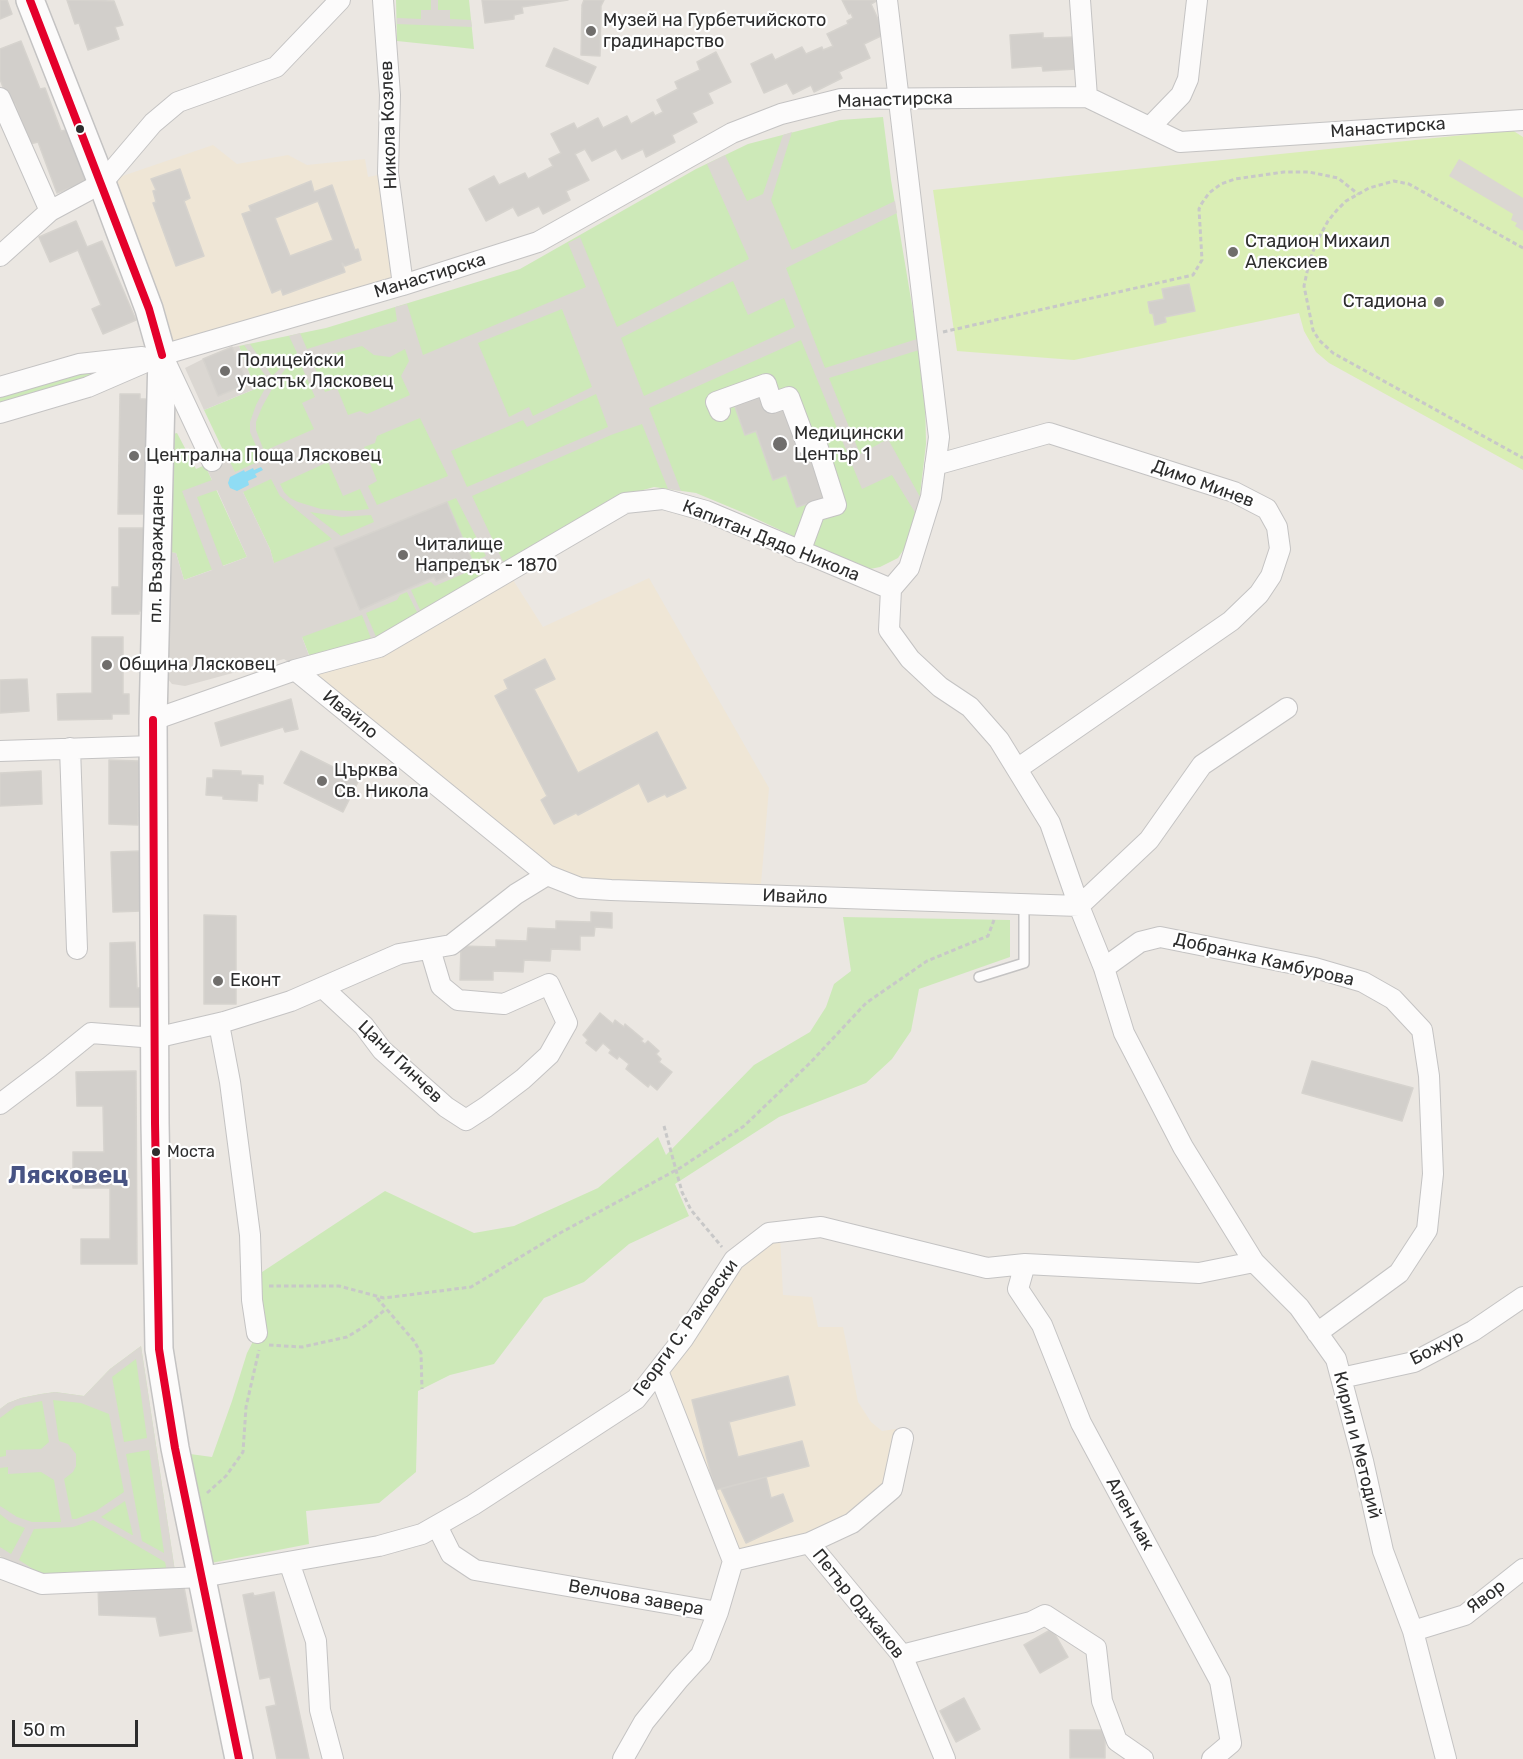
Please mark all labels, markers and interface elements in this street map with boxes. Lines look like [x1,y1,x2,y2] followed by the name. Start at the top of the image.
[603,10,826,52] place label: Музей на Гурбетчийското градинарство
[584,24,598,38] marker: Музей на Гурбетчийското градинарство
[376,60,402,190] street label: Никола Козлев
[837,87,953,113] street label: Манастирска
[1330,113,1446,143] street label: Манастирска
[74,123,86,135] unlabelled marker
[1245,231,1390,274] place label: Стадион Михаил Алексиев
[1226,245,1240,259] marker: Стадион Михаил Алексиев
[372,249,488,303] street label: Манастирска
[1343,291,1427,313] place label: Стадиона
[1432,295,1446,309] marker: Стадиона
[237,350,393,392] place label: Полицейски участък Лясковец
[218,364,232,378] marker: Полицейски участък Лясковец
[794,423,904,466] place label: Медицински Център 1
[771,435,789,453] marker: Медицински Център 1
[146,445,381,467] place label: Централна Поща Лясковец
[127,449,141,463] marker: Централна Поща Лясковец
[1149,456,1257,512] street label: Димо Минев
[145,485,169,623] street label: пл. Възраждане
[679,496,863,586] street label: Капитан Дядо Никола
[415,534,557,576] place label: Читалище Напредък - 1870
[396,548,410,562] marker: Читалище Напредък - 1870
[119,654,276,676] place label: Община Лясковец
[100,658,114,672] marker: Община Лясковец
[318,686,382,744] street label: Ивайло
[334,760,429,802] place label: Църква Св. Никола
[315,774,329,788] marker: Църква Св. Никола
[762,885,828,909] street label: Ивайло
[1172,929,1356,991] street label: Добранка Камбурова
[230,970,281,992] place label: Еконт
[211,974,225,988] marker: Еконт
[353,1016,447,1108] street label: Цани Гинчев
[167,1142,215,1162] place label: Моста
[150,1146,162,1158] marker: Моста
[8,1162,128,1190] district label: Лясковец
[629,1255,743,1401] street label: Георги С. Раковски
[1407,1326,1467,1370] street label: Божур
[1328,1369,1386,1521] street label: Кирил и Методий
[1101,1474,1159,1554] street label: Ален мак
[807,1545,909,1663] street label: Петър Оджаков
[567,1575,705,1621] street label: Велчова завера
[1462,1575,1510,1619] street label: Явор
[15,1708,141,1746] scale bar
[23,1719,66,1741] text: 50 m

